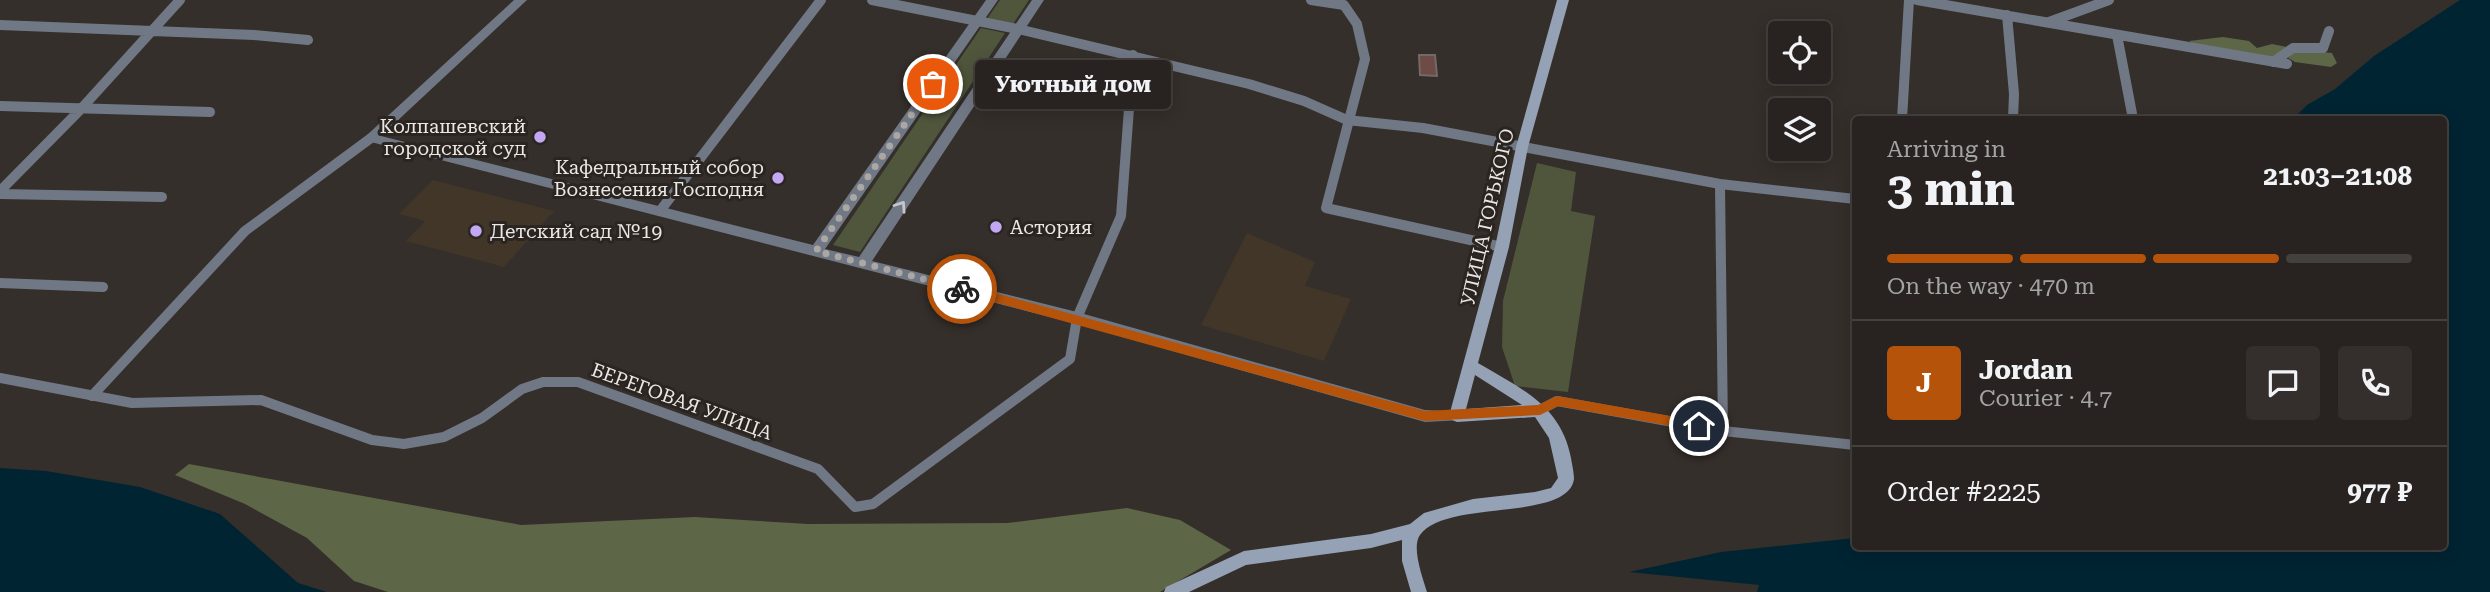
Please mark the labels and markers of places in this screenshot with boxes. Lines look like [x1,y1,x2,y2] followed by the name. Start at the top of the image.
[903,54,963,114] pin
[975,60,1171,108] callout: Уютный дом
[380,115,526,160] place label: Колпашевский городской суд
[532,129,548,145] marker: Колпашевский городской суд
[554,156,764,201] place label: Кафедральный собор Вознесения Господня
[770,170,786,186] marker: Кафедральный собор Вознесения Господня
[1010,216,1092,239] place label: Астория
[988,219,1004,235] marker: Астория
[490,220,662,243] place label: Детский сад №19
[468,223,484,239] marker: Детский сад №19
[1669,396,1729,456] pin

